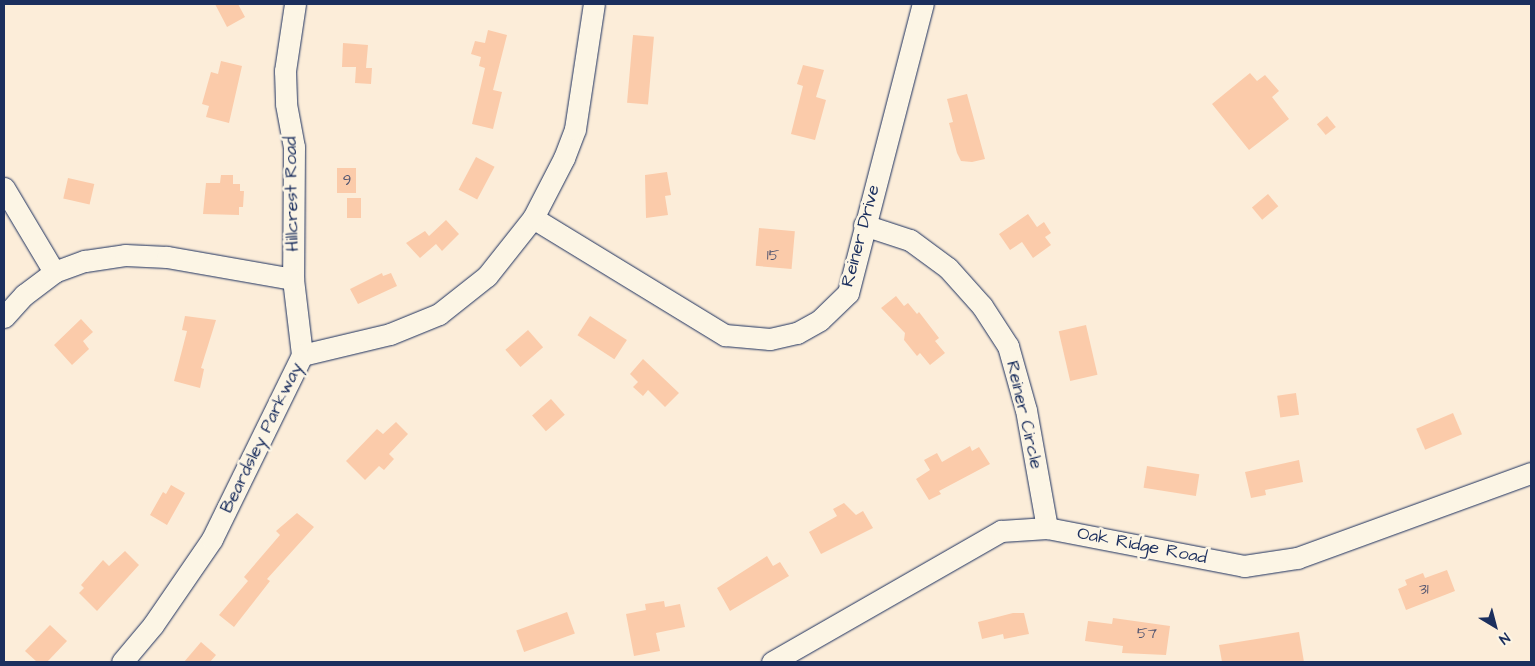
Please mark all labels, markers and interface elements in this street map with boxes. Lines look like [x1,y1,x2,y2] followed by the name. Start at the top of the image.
[280,136,304,252] street label: Hillcrest Road
[343,172,351,190] house number: 9
[837,183,885,289] street label: Reiner Drive
[767,247,779,265] house number: 15
[216,359,308,517] street label: Beardsley Parkway
[1001,359,1047,471] street label: Reiner Circle
[1075,523,1209,569] street label: Oak Ridge Road
[1419,581,1429,599] house number: 31
[1470,601,1520,651] north arrow
[1137,625,1157,643] house number: 57
[1495,627,1514,649] text: N

